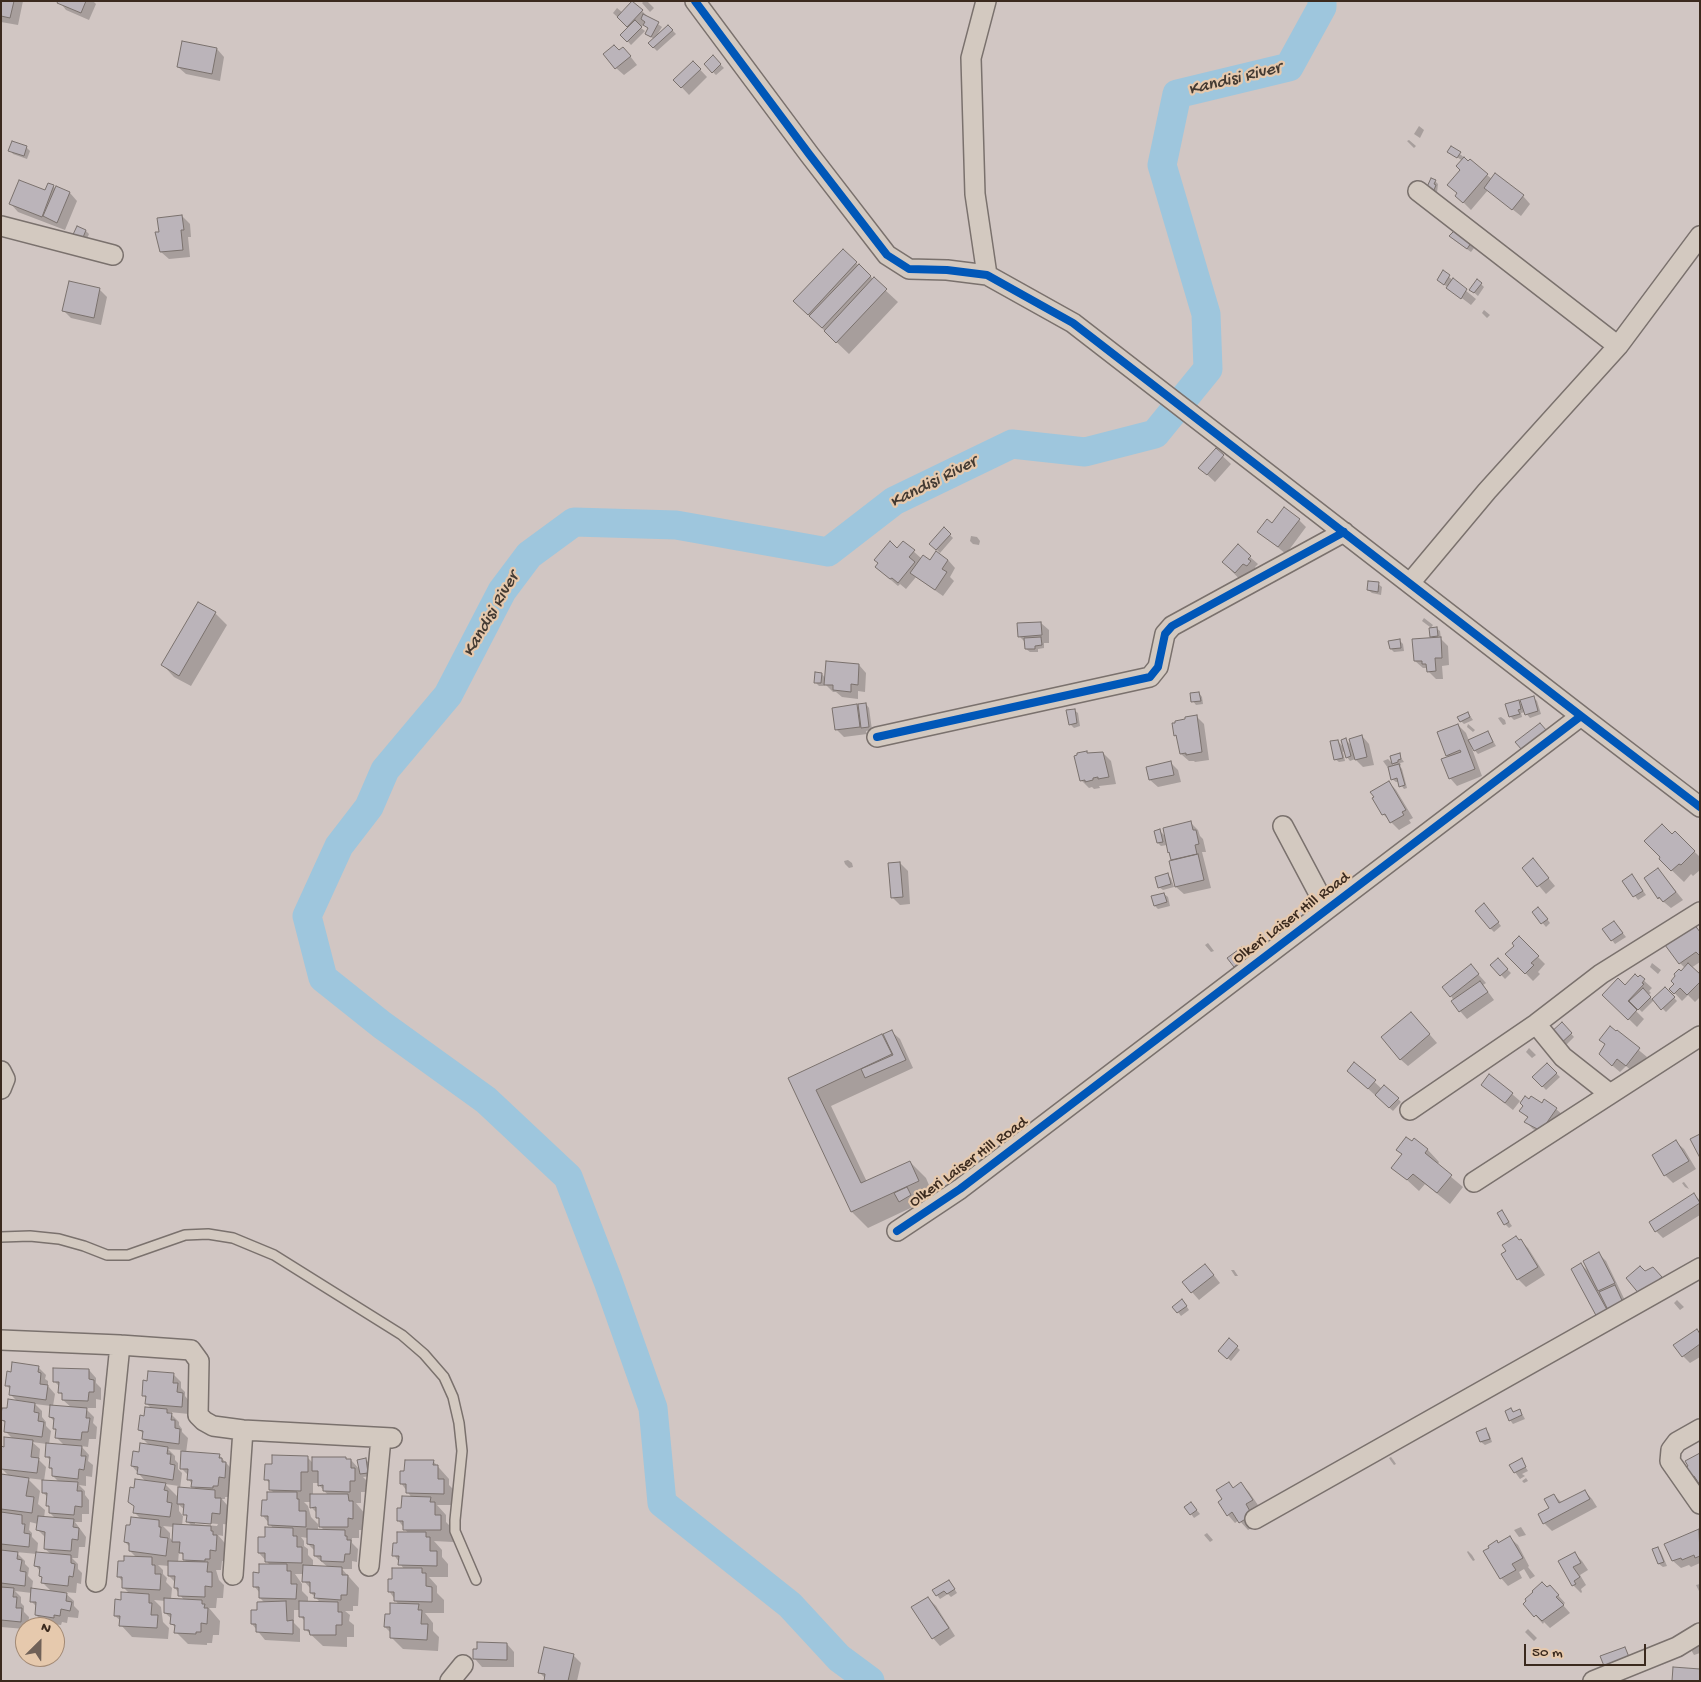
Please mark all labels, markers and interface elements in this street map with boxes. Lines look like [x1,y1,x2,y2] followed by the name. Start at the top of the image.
[1186,58,1284,102] water label: Kandisi River
[887,452,981,514] water label: Kandisi River
[459,569,525,661] water label: Kandisi River
[1230,869,1354,969] street label: Olkeri Laiser Hill Road
[906,1114,1032,1212] street label: Olkeri Laiser Hill Road
[15,1617,65,1667] north arrow
[38,1619,53,1638] text: N
[1526,1634,1648,1666] scale bar
[1532,1644,1563,1662] text: 50 m

